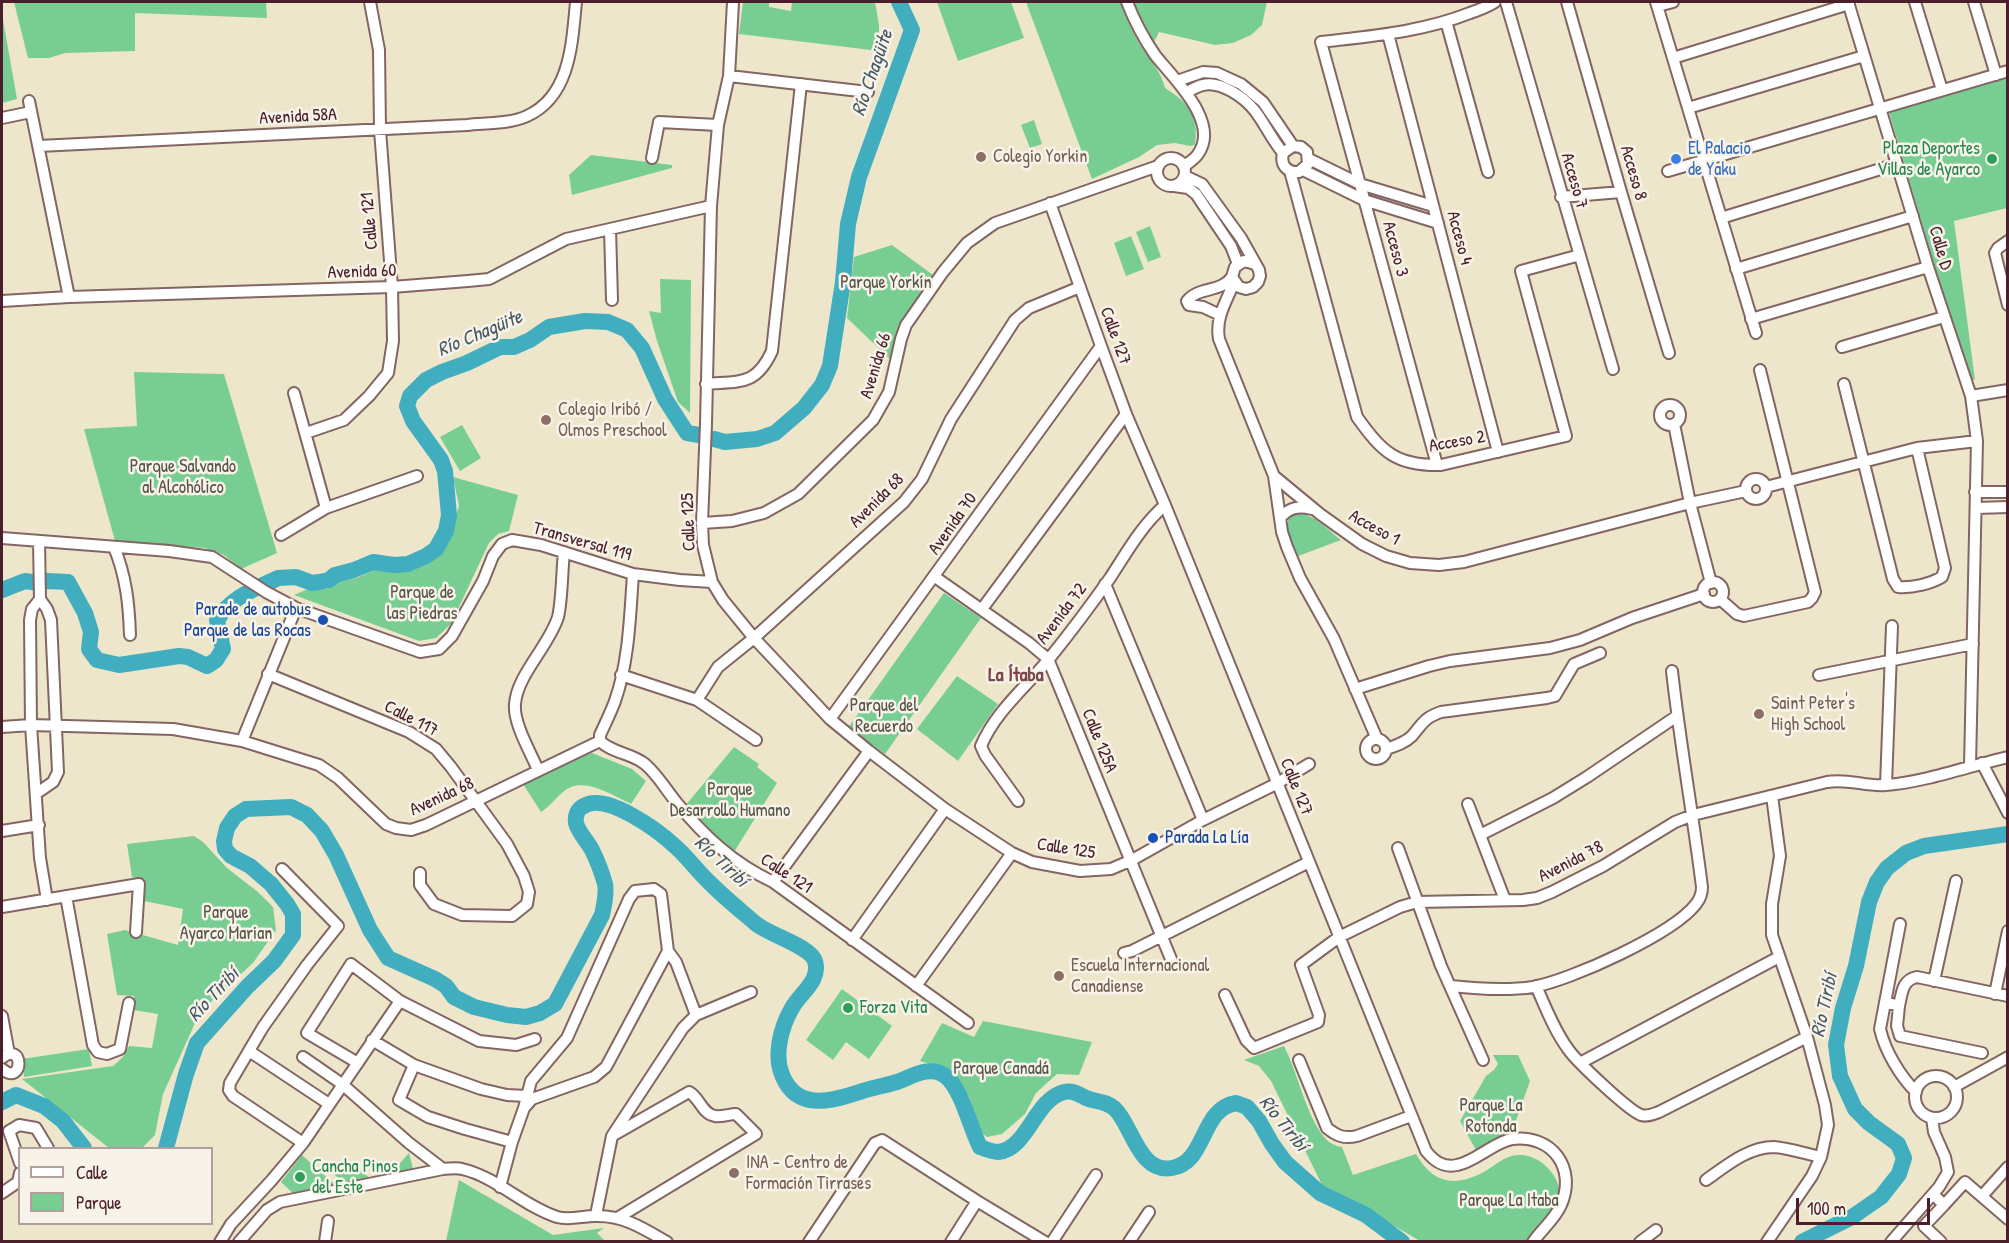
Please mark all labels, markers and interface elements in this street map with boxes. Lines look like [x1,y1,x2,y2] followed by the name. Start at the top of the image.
[847,27,899,119] water label: Río Chagüite
[259,104,337,130] street label: Avenida 58A
[1688,138,1751,180] place label: El Palacio de Yaku
[1877,138,1980,180] place label: Plaza Deportes Villas de Ayarco
[1615,143,1651,203] street label: Acceso 8
[993,146,1087,168] place label: Colegio Yorkin
[974,150,988,164] marker: Colegio Yorkin
[1556,151,1592,211] street label: Acceso 7
[1669,152,1683,166] marker: El Palacio de Yaku
[1985,152,1999,166] marker: Plaza Deportes Villas de Ayarco
[357,191,383,251] street label: Calle 121
[1441,209,1477,267] street label: Acceso 4
[1377,219,1413,279] street label: Acceso 3
[1923,224,1957,272] street label: Calle D
[327,260,397,284] street label: Avenida 60
[840,272,932,294] park label: Parque Yorkín
[1095,304,1135,368] street label: Calle 127
[434,305,526,363] water label: Río Chagüite
[856,330,896,402] street label: Avenida 66
[558,399,667,442] place label: Colegio Iribó / Olmos Preschool
[539,413,553,427] marker: Colegio Iribó / Olmos Preschool
[1427,426,1487,458] street label: Acceso 2
[130,456,236,498] park label: Parque Salvando al Alcohólico
[845,469,909,533] street label: Avenida 68
[924,489,982,559] street label: Avenida 70
[677,492,701,552] street label: Calle 125
[1345,505,1403,551] street label: Acceso 1
[530,518,634,566] street label: Transversal 119
[1032,579,1092,649] street label: Avenida 72
[387,582,457,624] park label: Parque de las Piedras
[184,599,311,642] place label: Parade de autobus Parque de las Rocas
[316,613,330,627] marker: Parade de autobus Parque de las Rocas
[988,664,1044,688] district label: La Ítaba
[1771,693,1855,736] place label: Saint Peter's High School
[850,695,918,738] park label: Parque del Recuerdo
[380,696,442,742] street label: Calle 117
[1076,706,1122,776] street label: Calle 125A
[1752,707,1766,721] marker: Saint Peter's High School
[1275,755,1317,819] street label: Calle 127
[406,773,478,821] street label: Avenida 68
[670,779,790,822] park label: Parque Desarrollo Humano
[1165,827,1249,849] place label: Parada La Lía
[689,831,753,893] water label: Río Tiribí
[1146,831,1160,845] marker: Parada La Lía
[1035,834,1097,864] street label: Calle 125
[1535,836,1607,888] street label: Avenida 78
[756,849,816,899] street label: Calle 121
[180,902,272,944] park label: Parque Ayarco Marian
[1071,955,1209,998] place label: Escuela Internacional Canadiense
[183,963,245,1027] water label: Río Tiribí
[1052,969,1066,983] marker: Escuela Internacional Canadiense
[1807,971,1843,1039] water label: Río Tiribí
[860,997,927,1019] place label: Forza Vita
[841,1001,855,1015] marker: Forza Vita
[953,1058,1049,1080] park label: Parque Canadá
[1253,1091,1313,1157] water label: Río Tiribí
[1459,1095,1523,1138] park label: Parque La Rotonda
[18,1147,213,1225] legend
[746,1152,871,1194] place label: INA - Centro de Formación Tirrases
[312,1156,398,1198] place label: Cancha Pinos del Este
[76,1160,108,1185] text: Calle
[727,1166,741,1180] marker: INA - Centro de Formación Tirrases
[293,1170,307,1184] marker: Cancha Pinos del Este
[1799,1186,1932,1224] scale bar
[76,1190,121,1215] text: Parque
[1459,1190,1559,1212] park label: Parque La Itaba
[1807,1196,1846,1221] text: 100 m

